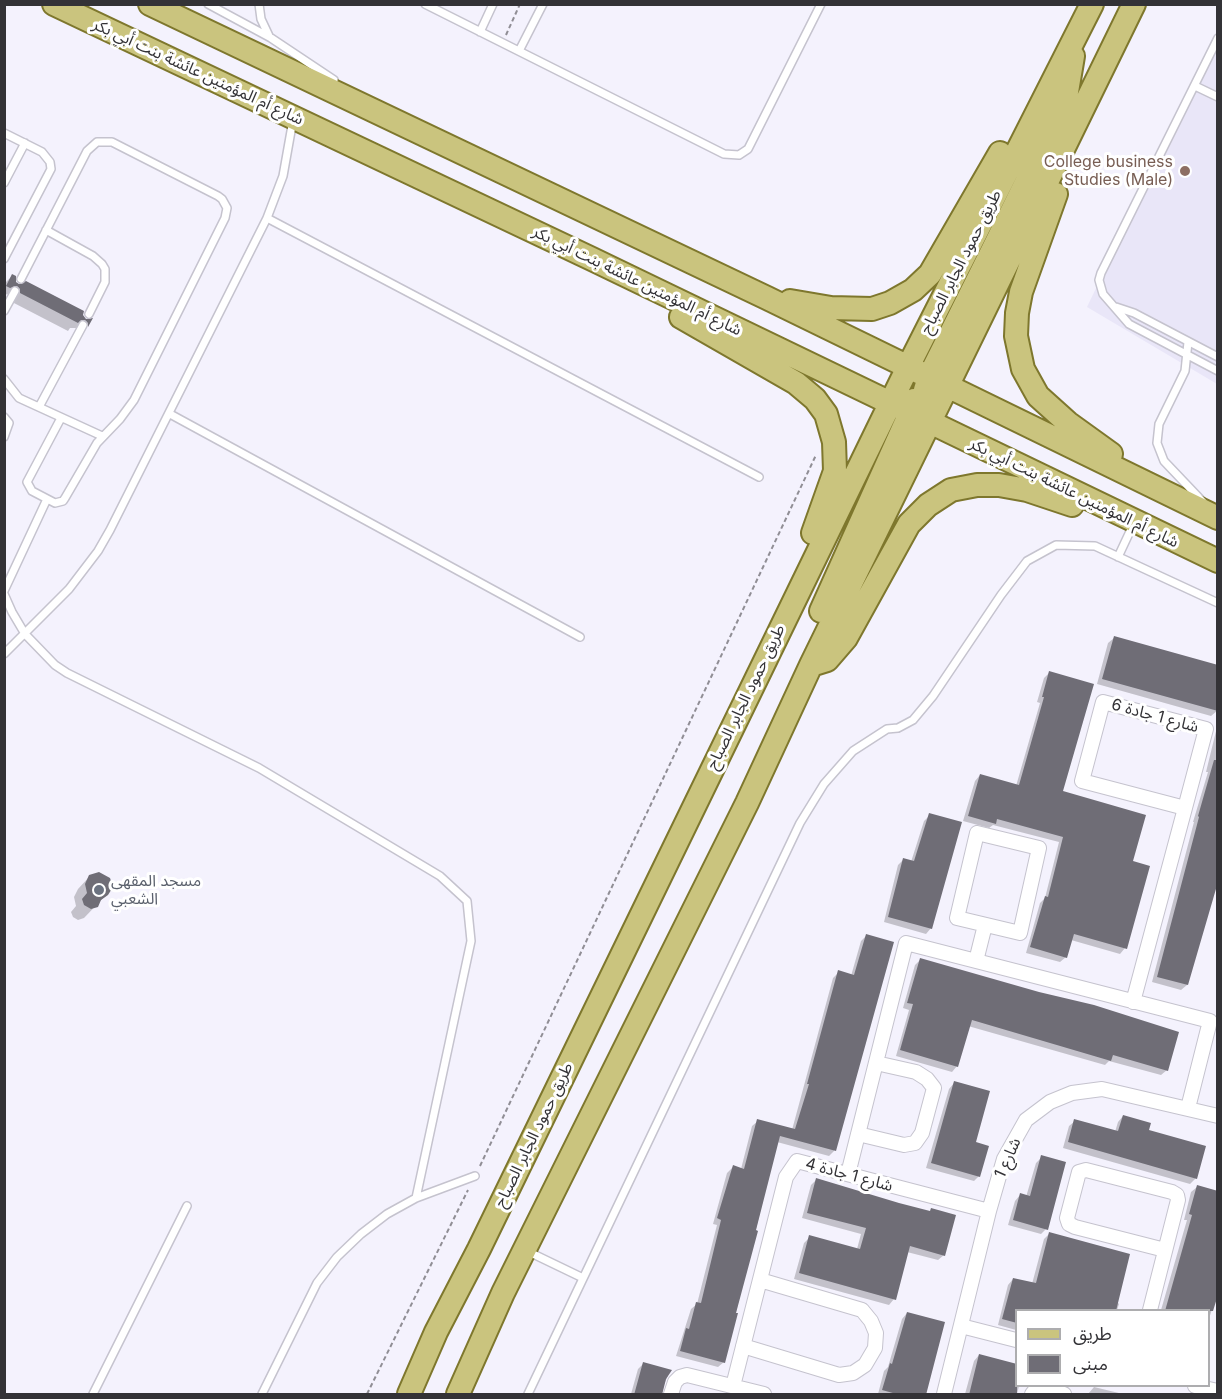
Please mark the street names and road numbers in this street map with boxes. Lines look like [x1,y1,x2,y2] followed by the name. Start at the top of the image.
[90,15,306,129] street label: شارع أم المؤمنين عائشة بنت أبي بكر
[916,187,1006,337] street label: طريق حمود الجابر الصباح
[529,222,745,340] street label: شارع أم المؤمنين عائشة بنت أبي بكر
[966,434,1182,552] street label: شارع أم المؤمنين عائشة بنت أبي بكر
[703,621,789,773] street label: طريق حمود الجابر الصباح
[1109,695,1201,737] street label: شارع 1 جادة 6
[491,1059,577,1211] street label: طريق حمود الجابر الصباح
[991,1135,1025,1181] street label: شارع 1
[803,1154,895,1196] street label: شارع 1 جادة 4

